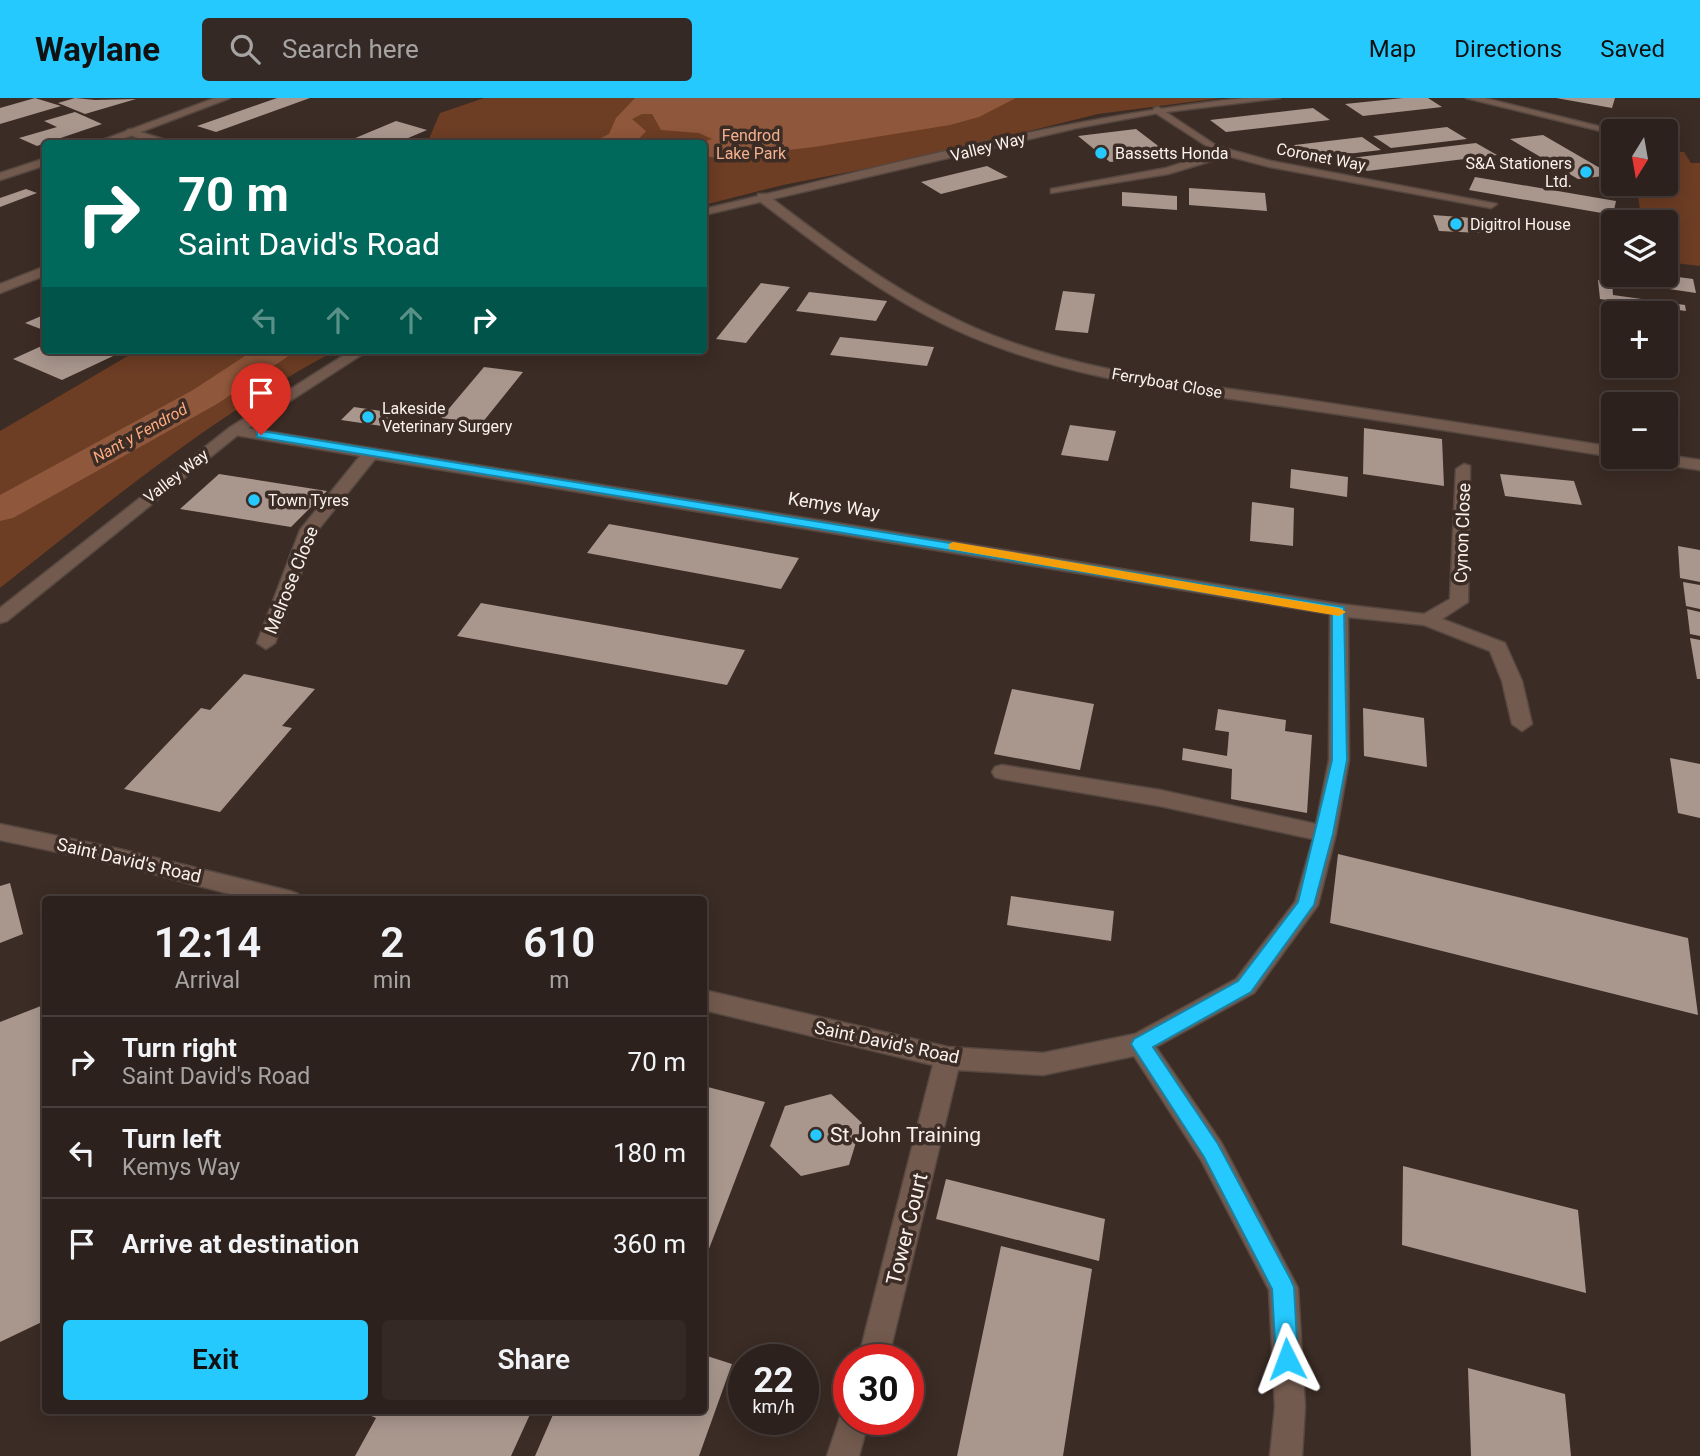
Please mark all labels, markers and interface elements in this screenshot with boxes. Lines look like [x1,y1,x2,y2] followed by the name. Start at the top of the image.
[202,18,692,81] search box
[35,30,160,69] text: Waylane
[226,30,264,68] icon: search
[282,34,419,64] text: Search here
[1369,35,1416,63] text: Map
[1454,35,1562,63] text: Directions
[1600,35,1665,63] text: Saved
[1601,119,1678,196] north arrow
[1601,119,1678,469] map controls
[716,126,787,163] park label: Fendrod Lake Park
[949,128,1028,165] street label: Valley Way
[1275,139,1368,175] street label: Coronet Way
[1115,144,1228,163] place label: Bassetts Honda
[1093,145,1109,161] marker: Bassetts Honda
[1465,154,1572,191] place label: S&A Stationers Ltd.
[1578,164,1594,180] marker: S&A Stationers Ltd.
[178,166,289,223] text: 70 m
[63,168,154,259] icon: right
[1601,210,1678,287] button: layers
[1470,215,1571,234] place label: Digitrol House
[1448,216,1464,232] marker: Digitrol House
[178,225,440,263] text: Saint David's Road
[246,301,284,339] icon: left
[319,301,357,339] icon: ahead
[392,301,430,339] icon: ahead
[465,301,503,339] icon: right
[1601,301,1678,378] button: +
[231,363,291,435] pin
[1110,364,1224,402] street label: Ferryboat Close
[242,374,280,412] icon: arrive
[1601,392,1678,469] button: −
[89,399,191,467] water label: Nant y Fendrod
[382,399,513,436] place label: Lakeside Veterinary Surgery
[360,409,376,425] marker: Lakeside Veterinary Surgery
[140,445,212,507] street label: Valley Way
[1450,483,1474,583] street label: Cynon Close
[787,487,882,523] street label: Kemys Way
[268,491,349,510] place label: Town Tyres
[246,492,262,508] marker: Town Tyres
[260,523,322,637] street label: Melrose Close
[55,833,203,887] street label: Saint David's Road
[154,918,261,967] text: 12:14
[380,918,404,967] text: 2
[523,918,595,967] text: 610
[175,967,240,994] text: Arrival
[373,967,411,994] text: min
[549,967,569,994] text: m
[813,1016,961,1068] street label: Saint David's Road
[122,1033,237,1063] text: Turn right
[63,1043,101,1081] icon: right
[628,1047,686,1077] text: 70 m
[122,1063,310,1090] text: Saint David's Road
[830,1123,981,1147] place label: St John Training
[122,1124,221,1154] text: Turn left
[808,1127,824,1143] marker: St John Training
[63,1134,101,1172] icon: left
[613,1138,686,1168] text: 180 m
[122,1154,240,1181] text: Kemys Way
[882,1170,933,1287] street label: Tower Court
[63,1225,101,1263] icon: arrive
[122,1229,359,1259] text: Arrive at destination
[613,1229,686,1259] text: 360 m
[63,1320,368,1400] button: Exit
[382,1320,686,1400] button: Share
[1250,1322,1324,1396] position arrow
[833,1344,924,1435] speed limit sign: 30
[753,1360,794,1401] text: 22
[752,1396,795,1417] text: km/h

